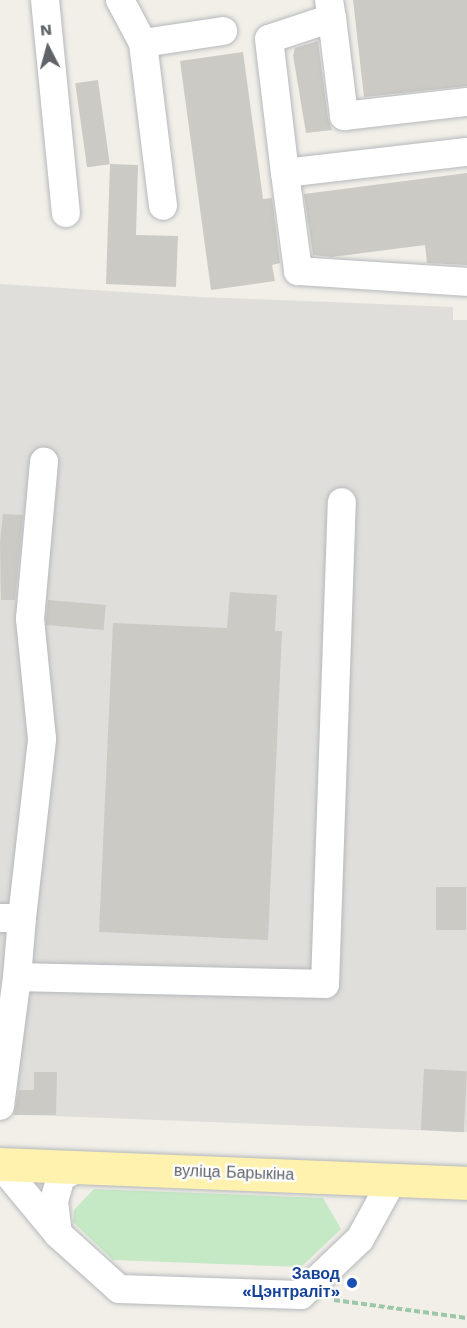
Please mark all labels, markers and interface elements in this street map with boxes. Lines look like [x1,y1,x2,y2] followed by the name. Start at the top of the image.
[18,18,78,78] north arrow
[39,20,53,40] text: N
[174,1161,294,1185] street label: вуліца Барыкіна
[242,1264,340,1302] place label: Завод «Цэнтраліт»
[345,1276,359,1290] marker: Завод «Цэнтраліт»

